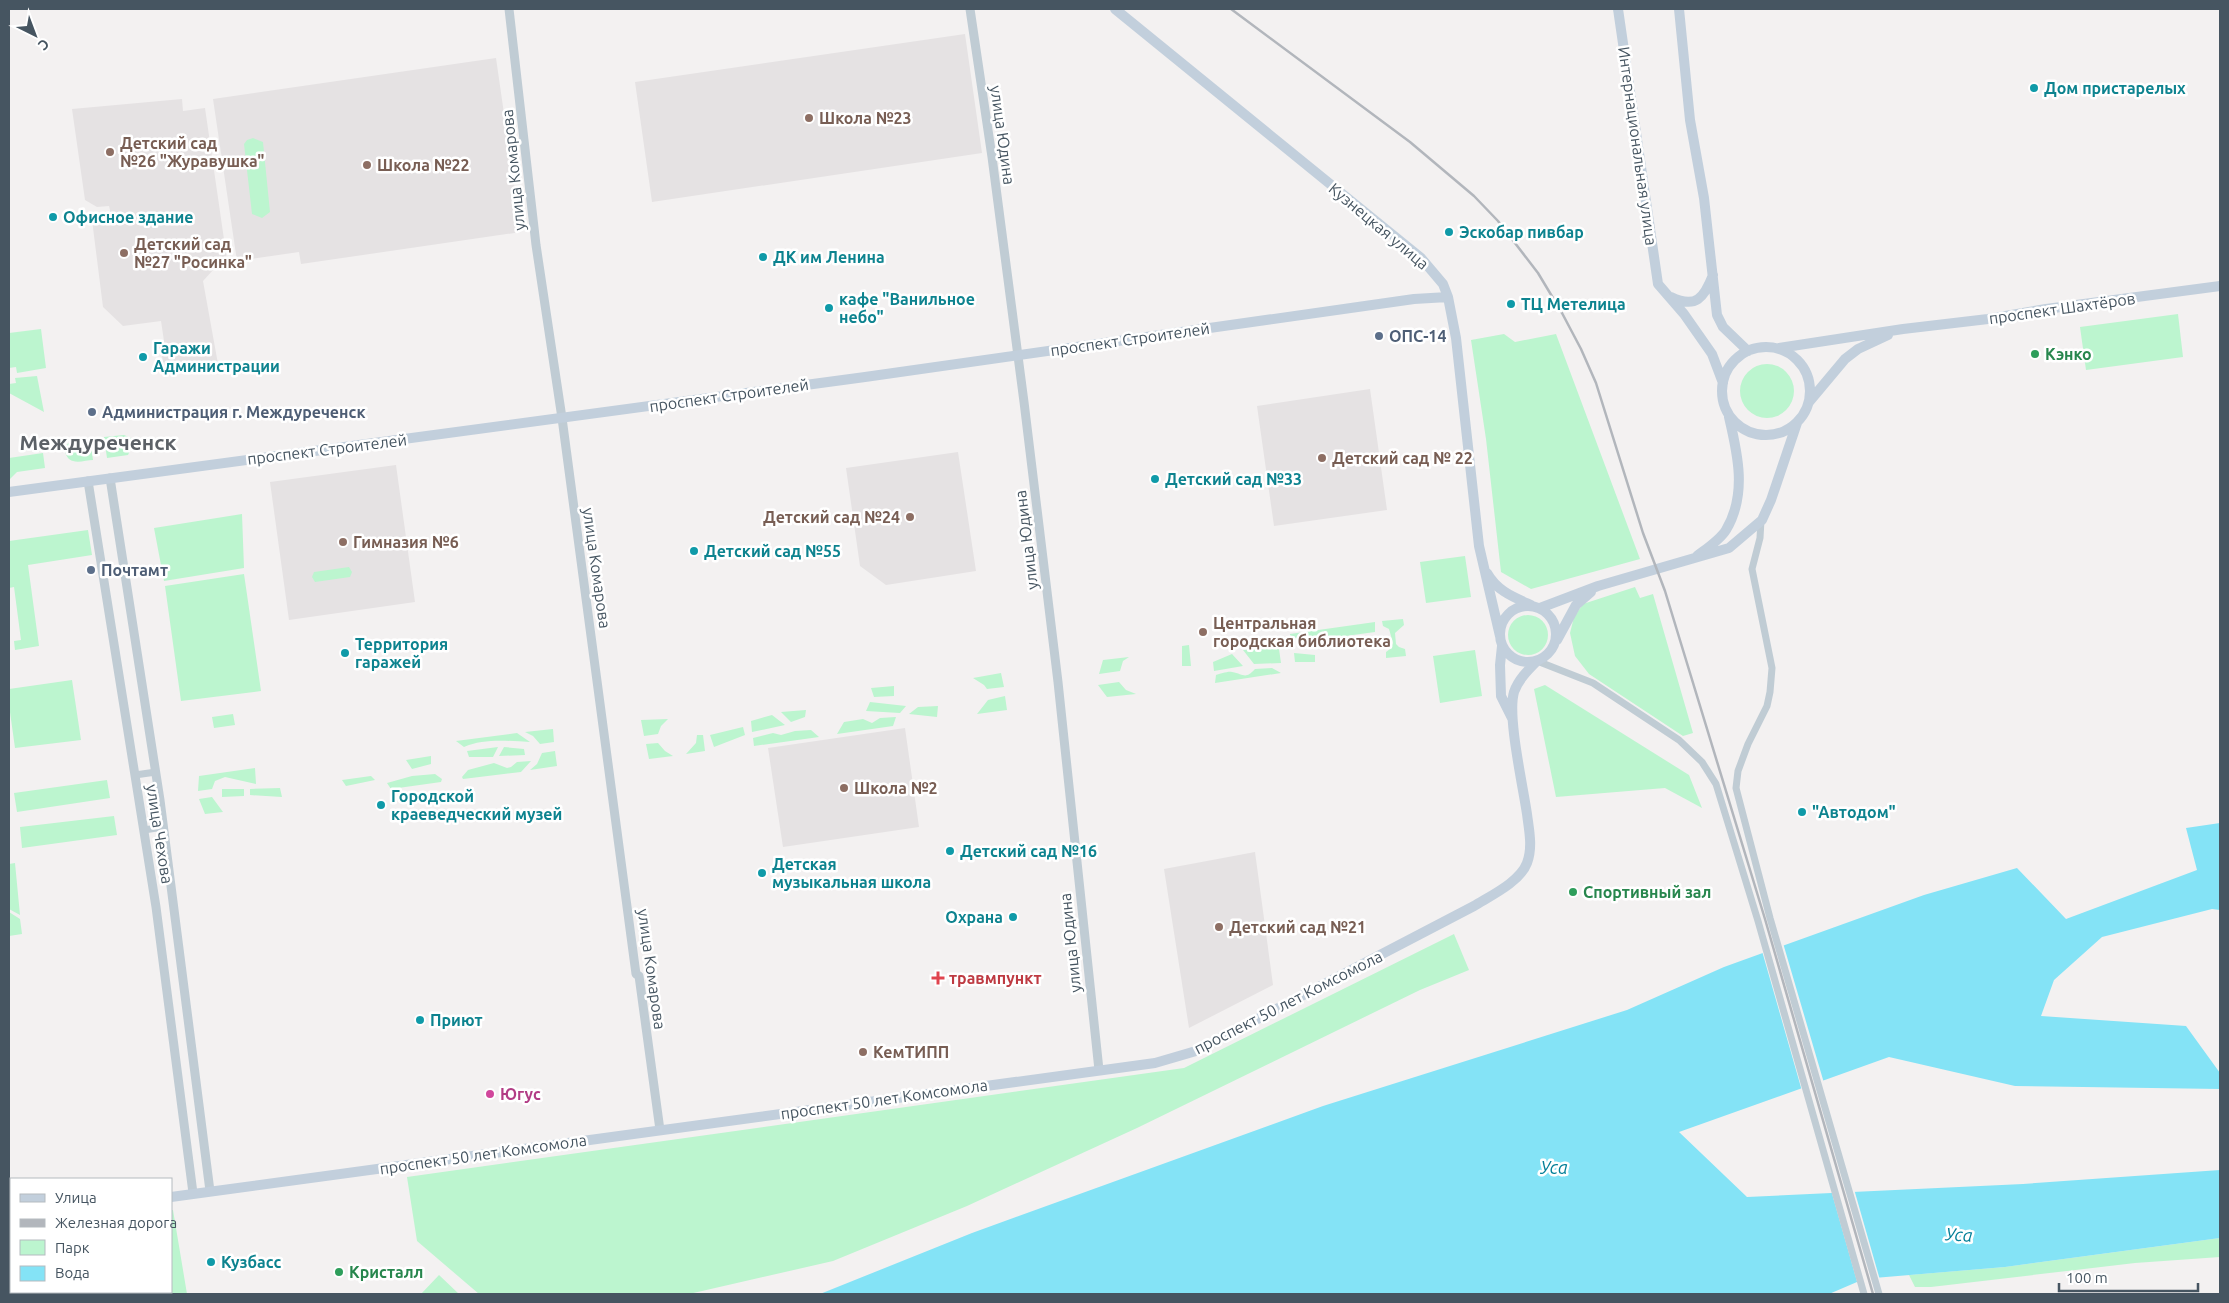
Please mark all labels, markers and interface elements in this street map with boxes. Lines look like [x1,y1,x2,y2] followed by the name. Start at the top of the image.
[10,10,60,60] north arrow
[35,36,52,54] text: С
[1615,45,1661,247] street label: Интернациональная улица
[2044,79,2186,97] place label: Дом пристарелых
[2028,82,2040,94] marker: Дом пристарелых
[987,84,1019,186] street label: улица Юдина
[498,108,528,232] street label: улица Комарова
[819,109,912,127] place label: Школа №23
[803,112,815,124] marker: Школа №23
[120,134,264,170] place label: Детский сад №26 "Журавушка"
[104,146,116,158] marker: Детский сад №26 "Журавушка"
[377,156,470,174] place label: Школа №22
[361,159,373,171] marker: Школа №22
[1326,179,1432,273] street label: Кузнецкая улица
[63,208,193,226] place label: Офисное здание
[47,211,59,223] marker: Офисное здание
[1459,223,1584,241] place label: Эскобар пивбар
[1443,226,1455,238] marker: Эскобар пивбар
[134,235,252,271] place label: Детский сад №27 "Росинка"
[118,247,130,259] marker: Детский сад №27 "Росинка"
[773,248,885,266] place label: ДК им Ленина
[757,251,769,263] marker: ДК им Ленина
[1988,289,2136,327] street label: проспект Шахтёров
[839,290,975,326] place label: кафе "Ванильное небо"
[1521,295,1626,313] place label: ТЦ Метелица
[1505,298,1517,310] marker: ТЦ Метелица
[823,302,835,314] marker: кафе "Ванильное небо"
[1049,319,1211,359] street label: проспект Строителей
[1389,327,1446,345] place label: ОПС-14
[1373,330,1385,342] marker: ОПС-14
[153,339,280,375] place label: Гаражи Администрации
[2045,345,2092,363] place label: Кэнко
[2029,348,2041,360] marker: Кэнко
[137,351,149,363] marker: Гаражи Администрации
[648,375,810,415] street label: проспект Строителей
[102,403,366,421] place label: Администрация г. Междуреченск
[86,406,98,418] marker: Администрация г. Междуреченск
[20,430,177,454] district label: Междуреченск
[246,430,408,468] street label: проспект Строителей
[1332,449,1473,467] place label: Детский сад № 22
[1316,452,1328,464] marker: Детский сад № 22
[1165,470,1302,488] place label: Детский сад №33
[1149,473,1161,485] marker: Детский сад №33
[1011,489,1041,591] street label: улица Юдина
[580,506,614,630] street label: улица Комарова
[763,508,900,526] place label: Детский сад №24
[904,511,916,523] marker: Детский сад №24
[353,533,459,551] place label: Гимназия №6
[337,536,349,548] marker: Гимназия №6
[704,542,841,560] place label: Детский сад №55
[688,545,700,557] marker: Детский сад №55
[101,561,168,579] place label: Почтамт
[85,564,97,576] marker: Почтамт
[1213,614,1391,650] place label: Центральная городская библиотека
[1197,626,1209,638] marker: Центральная городская библиотека
[355,635,448,671] place label: Территория гаражей
[339,647,351,659] marker: Территория гаражей
[854,779,938,797] place label: Школа №2
[838,782,850,794] marker: Школа №2
[143,783,177,885] street label: улица Чехова
[391,787,562,823] place label: Городской краеведческий музей
[375,799,387,811] marker: Городской краеведческий музей
[1812,803,1896,821] place label: "Автодом"
[1796,806,1808,818] marker: "Автодом"
[960,842,1097,860] place label: Детский сад №16
[944,845,956,857] marker: Детский сад №16
[772,855,931,891] place label: Детская музыкальная школа
[756,867,768,879] marker: Детская музыкальная школа
[1583,883,1711,901] place label: Спортивный зал
[1567,886,1579,898] marker: Спортивный зал
[1056,892,1084,994] street label: улица Юдина
[635,907,669,1031] street label: улица Комарова
[945,908,1003,926] place label: Охрана
[1007,911,1019,923] marker: Охрана
[1229,918,1366,936] place label: Детский сад №21
[1213,921,1225,933] marker: Детский сад №21
[1191,947,1385,1057] street label: проспект 50 лет Комсомола
[949,969,1042,987] place label: травмпункт
[931,971,945,985] marker: травмпункт
[430,1011,483,1029] place label: Приют
[414,1014,426,1026] marker: Приют
[873,1043,949,1061] place label: КемТИПП
[857,1046,869,1058] marker: КемТИПП
[779,1076,989,1122] street label: проспект 50 лет Комсомола
[500,1085,541,1103] place label: Югус
[484,1088,496,1100] marker: Югус
[378,1131,588,1177] street label: проспект 50 лет Комсомола
[1539,1157,1568,1177] water label: Уса
[10,1178,172,1293] legend
[55,1189,97,1206] text: Улица
[55,1214,177,1231] text: Железная дорога
[1944,1223,1973,1245] water label: Уса
[55,1239,90,1256] text: Парк
[221,1253,282,1271] place label: Кузбасс
[205,1256,217,1268] marker: Кузбасс
[2059,1260,2198,1292] scale bar
[349,1263,423,1281] place label: Кристалл
[55,1264,90,1281] text: Вода
[333,1266,345,1278] marker: Кристалл
[2066,1269,2108,1286] text: 100 m

